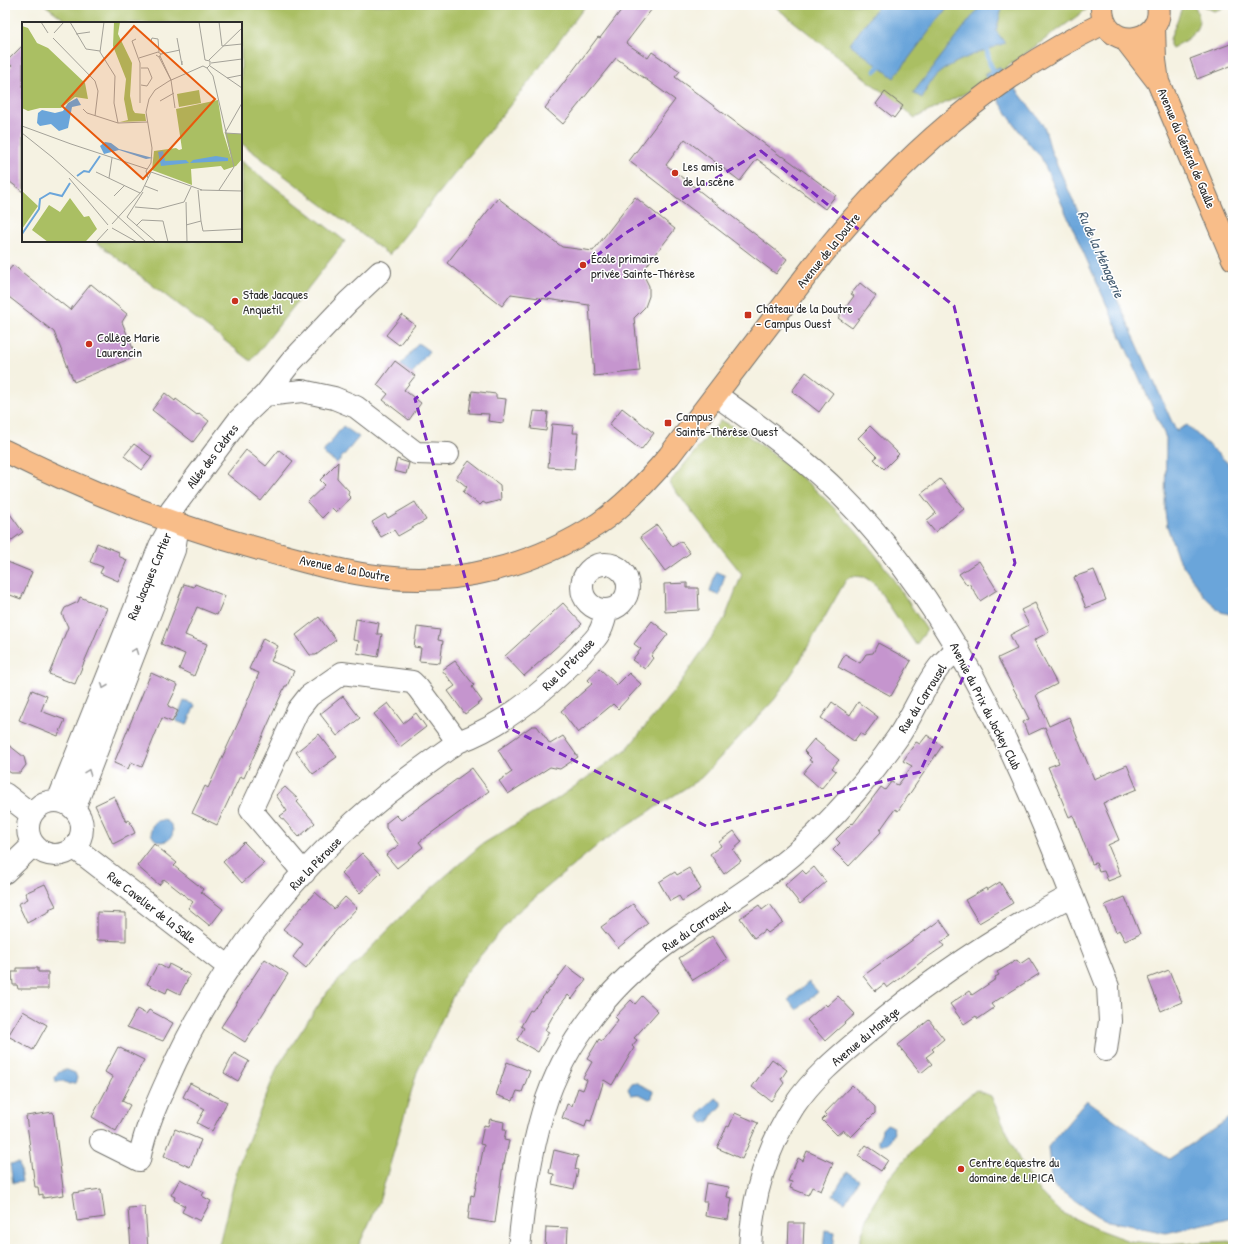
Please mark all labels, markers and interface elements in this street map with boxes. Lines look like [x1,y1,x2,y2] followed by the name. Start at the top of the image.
[22,22,242,242] inset map
[1154,85,1220,211] street label: Avenue du Général de Gaulle
[683,157,734,190] place label: Les amis de la scène
[670,168,680,178] marker: Les amis de la scène
[1073,207,1130,302] water label: Ru de la Ménagerie
[792,209,864,291] street label: Avenue de la Doutre
[591,249,695,282] place label: École primaire privée Sainte-Thérèse
[578,260,588,270] marker: École primaire privée Sainte-Thérèse
[243,285,308,318] place label: Stade Jacques Anquetil
[230,296,240,306] marker: Stade Jacques Anquetil
[756,299,853,332] place label: Château de la Doutre - Campus Ouest
[743,310,753,320] marker: Château de la Doutre - Campus Ouest
[97,328,160,361] place label: Collège Marie Laurencin
[84,339,94,349] marker: Collège Marie Laurencin
[676,407,778,440] place label: Campus Sainte-Thérèse Ouest
[663,418,673,428] marker: Campus Sainte-Thérèse Ouest
[182,420,242,492] street label: Allée des Cèdres
[122,529,176,623] street label: Rue Jacques Cartier
[298,550,392,586] street label: Avenue de la Doutre
[538,634,598,694] street label: Rue la Pérouse
[946,639,1026,773] street label: Avenue du Prix du Jockey Club
[130,648,138,655] one-way arrow
[893,659,951,736] street label: Rue du Carrousel
[100,682,108,689] one-way arrow
[83,769,91,776] one-way arrow
[285,832,345,894] street label: Rue la Pérouse
[104,867,200,947] street label: Rue Cavelier de la Salle
[658,896,734,956] street label: Rue du Carrousel
[827,1002,903,1070] street label: Avenue du Manège
[969,1153,1059,1186] place label: Centre équestre du domaine de LIPICA
[956,1164,966,1174] marker: Centre équestre du domaine de LIPICA

